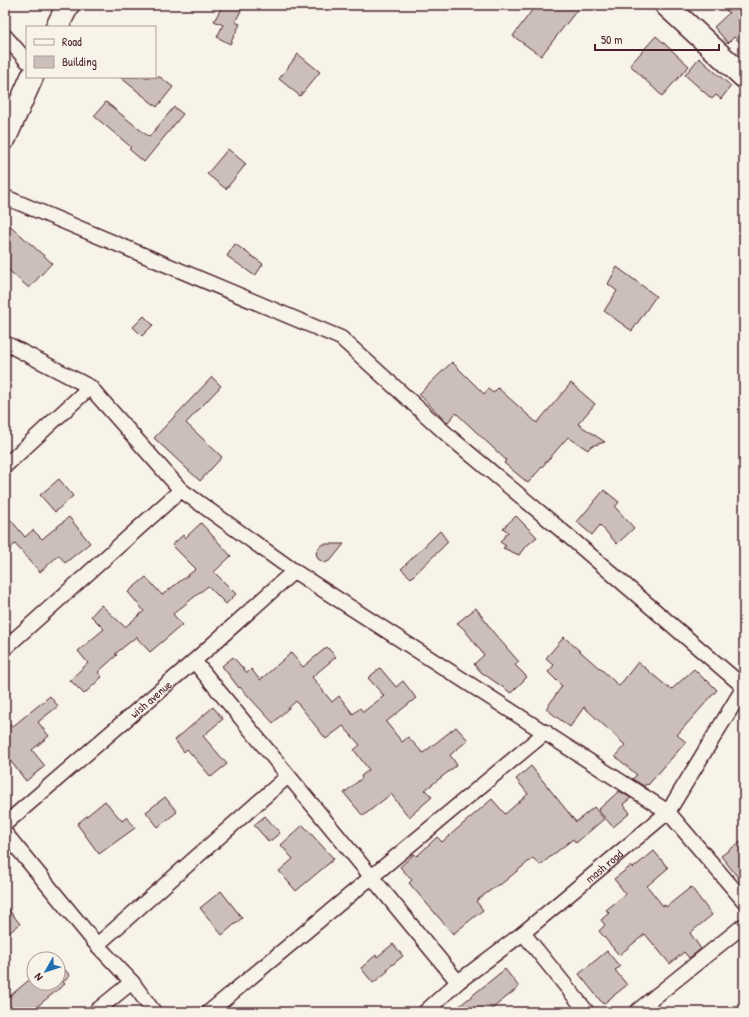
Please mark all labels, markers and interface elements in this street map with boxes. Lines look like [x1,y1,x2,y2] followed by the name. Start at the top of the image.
[26,26,156,78] legend
[595,26,719,52] scale bar
[601,31,622,48] text: 50 m
[62,33,82,50] text: Road
[62,53,97,70] text: Building
[126,676,175,721] street label: wish avenue
[581,845,626,886] street label: mash road
[26,951,66,991] north arrow
[31,971,46,984] text: N

